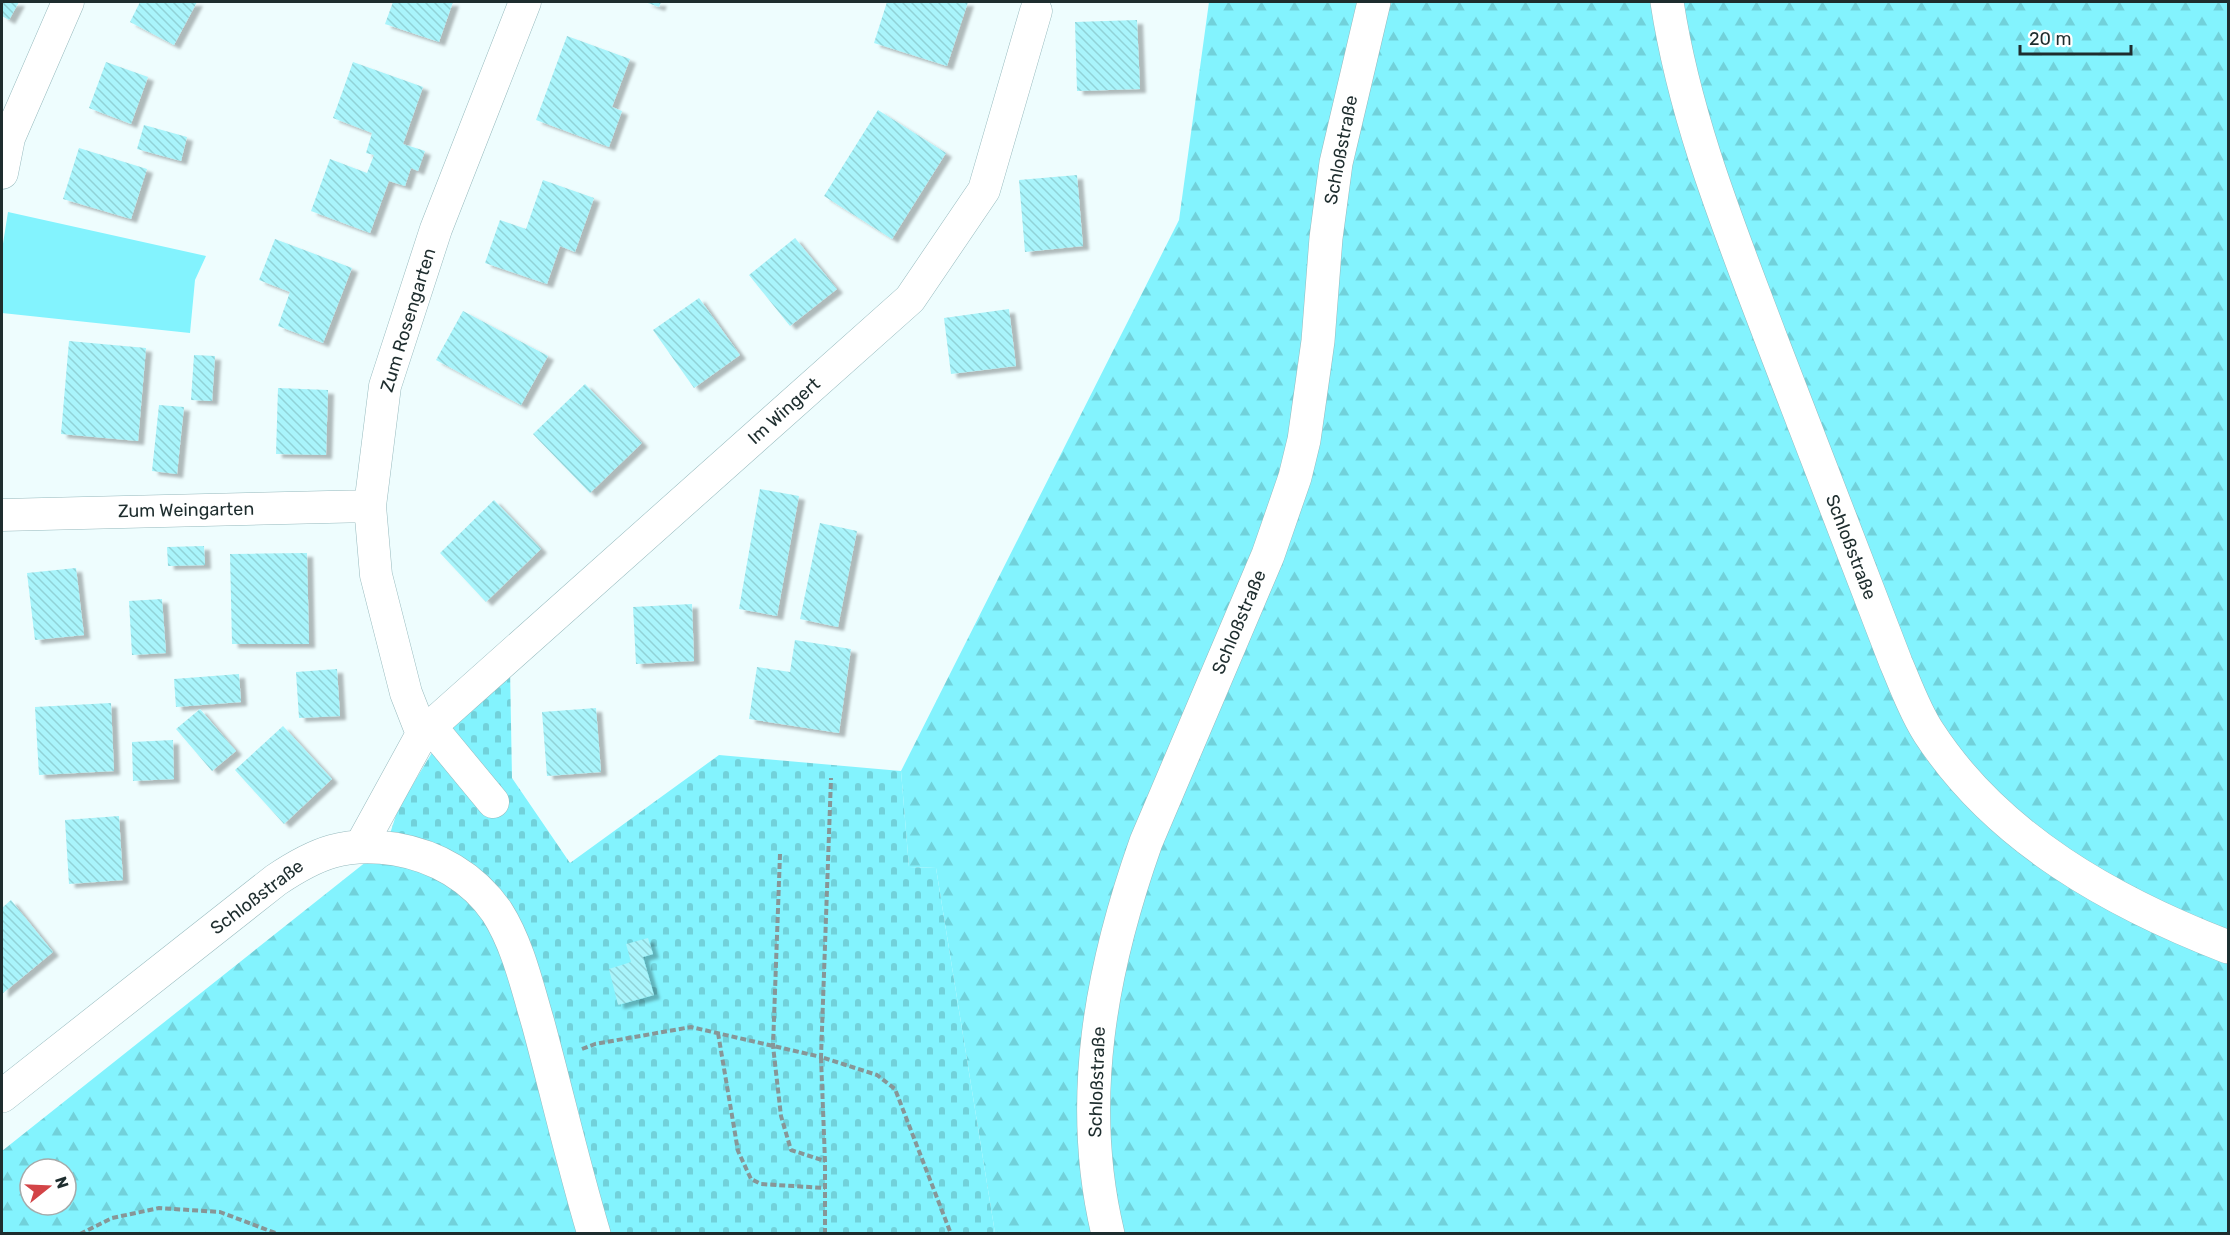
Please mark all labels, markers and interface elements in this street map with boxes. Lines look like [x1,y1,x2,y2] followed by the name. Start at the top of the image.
[2020,18,2131,56] scale bar
[2029,28,2071,50] text: 20 m
[1320,93,1362,207] street label: Schloßstraße
[376,245,440,395] street label: Zum Rosengarten
[743,373,825,449] street label: Im Wingert
[1821,491,1881,603] street label: Schloßstraße
[118,498,254,522] street label: Zum Weingarten
[1207,567,1271,677] street label: Schloßstraße
[206,855,308,939] street label: Schloßstraße
[1084,1026,1110,1138] street label: Schloßstraße
[18,1157,78,1217] north arrow
[51,1174,73,1191] text: N

